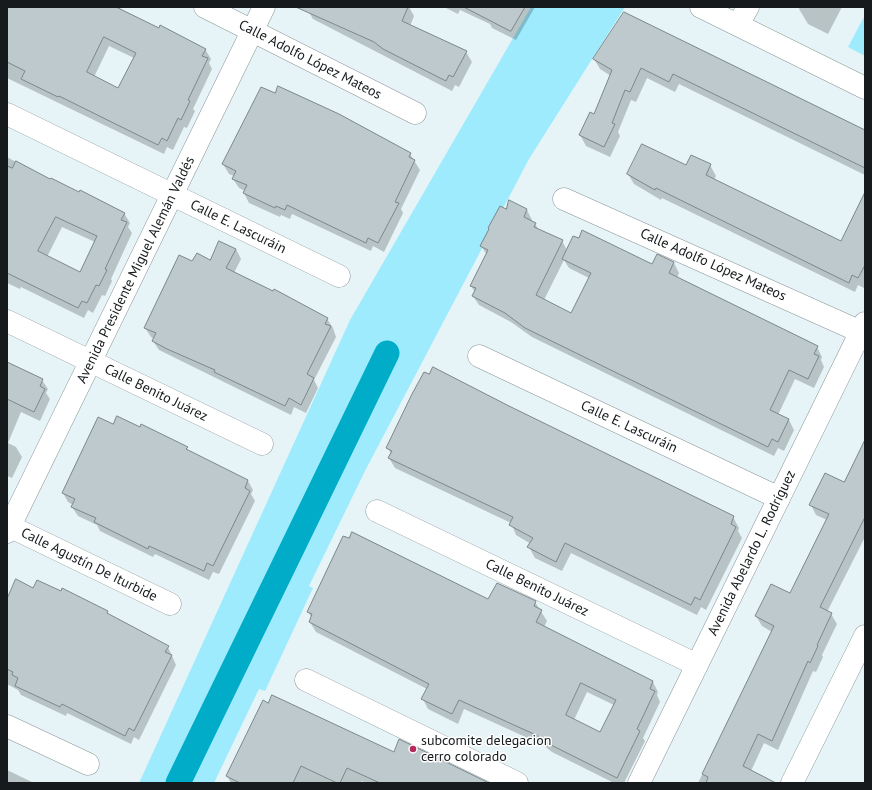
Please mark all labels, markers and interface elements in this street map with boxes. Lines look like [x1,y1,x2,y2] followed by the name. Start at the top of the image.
[236,17,384,103] street label: Calle Adolfo López Mateos
[74,154,198,386] street label: Avenida Presidente Miguel Alemán Valdés
[187,196,289,258] street label: Calle E. Lascuráin
[637,225,789,305] street label: Calle Adolfo López Mateos
[102,361,210,425] street label: Calle Benito Juárez
[578,397,680,457] street label: Calle E. Lascuráin
[705,468,799,638] street label: Avenida Abelardo L. Rodríguez
[18,525,160,605] street label: Calle Agustín De Iturbide
[483,556,591,620] street label: Calle Benito Juárez
[421,733,551,766] place label: subcomite delegacion cerro colorado
[408,744,418,754] marker: subcomite delegacion cerro colorado

